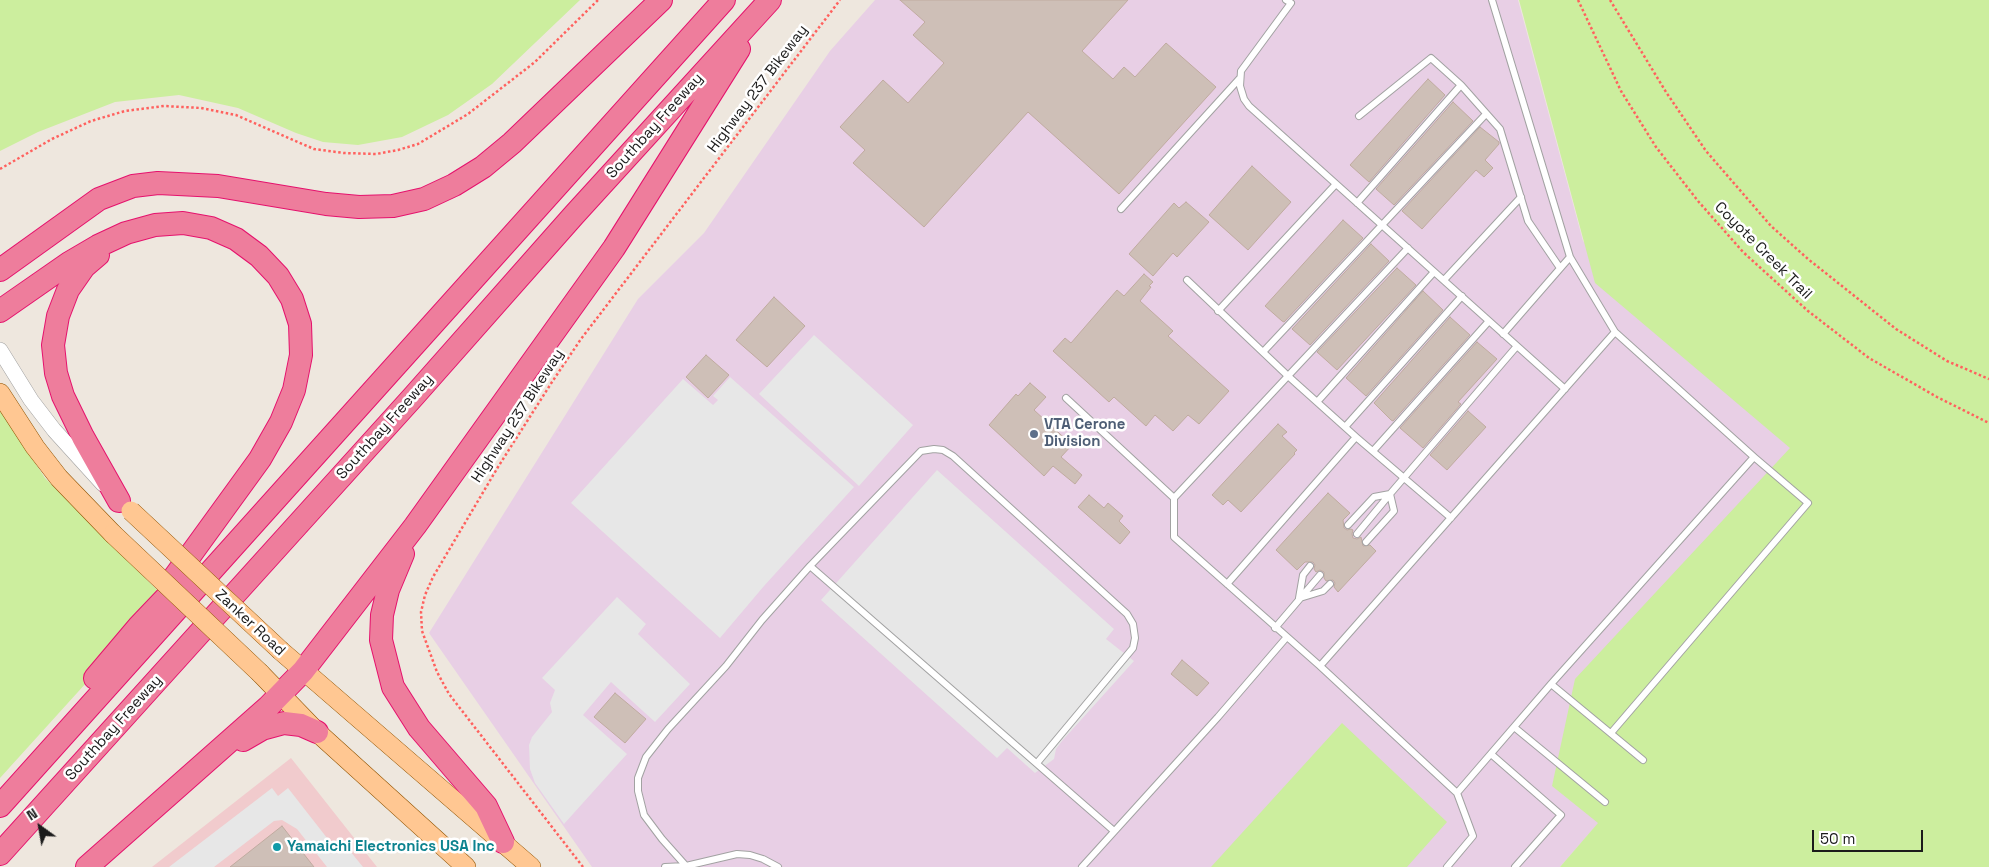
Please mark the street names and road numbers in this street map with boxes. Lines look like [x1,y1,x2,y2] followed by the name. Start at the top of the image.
[704,21,812,157] street label: Highway 237 Bikeway
[603,70,707,182] street label: Southbay Freeway
[1711,199,1815,303] street label: Coyote Creek Trail
[468,346,568,486] street label: Highway 237 Bikeway
[333,371,437,483] street label: Southbay Freeway
[211,586,289,660] street label: Zanker Road
[62,672,166,784] street label: Southbay Freeway

